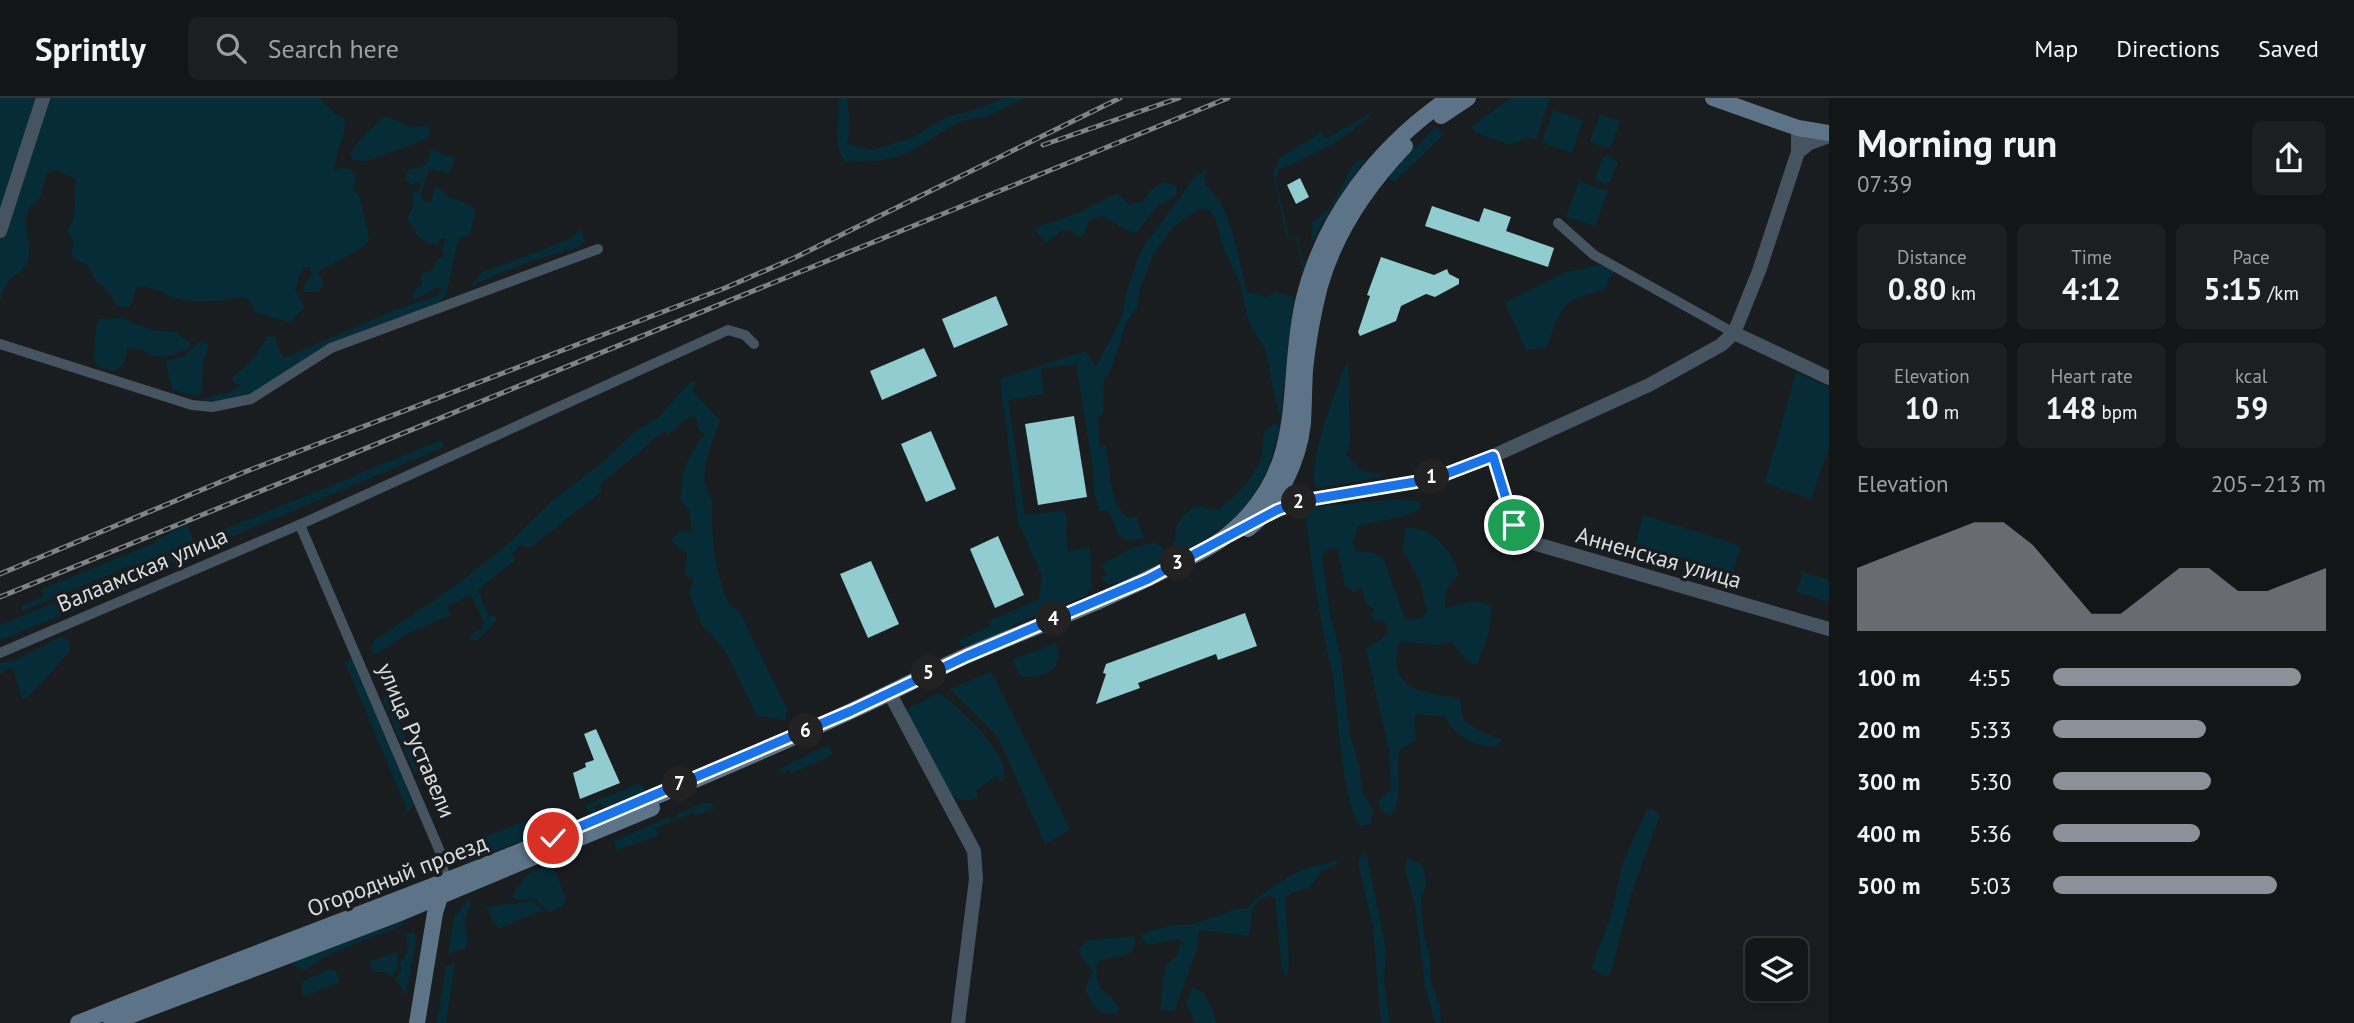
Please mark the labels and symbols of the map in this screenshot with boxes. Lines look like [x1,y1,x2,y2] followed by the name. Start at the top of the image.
[1414,460,1450,494] pin: 1
[1282,484,1316,520] pin: 2
[1484,495,1544,555] pin
[52,520,232,618] street label: Валаамская улица
[1573,520,1745,594] street label: Анненская улица
[1160,546,1196,580] pin: 3
[1036,602,1072,636] pin: 4
[912,656,946,690] pin: 5
[371,658,463,822] street label: улица Руставели
[788,714,824,748] pin: 6
[662,766,698,802] pin: 7
[523,808,583,868] pin
[303,827,491,923] street label: Огородный проезд

